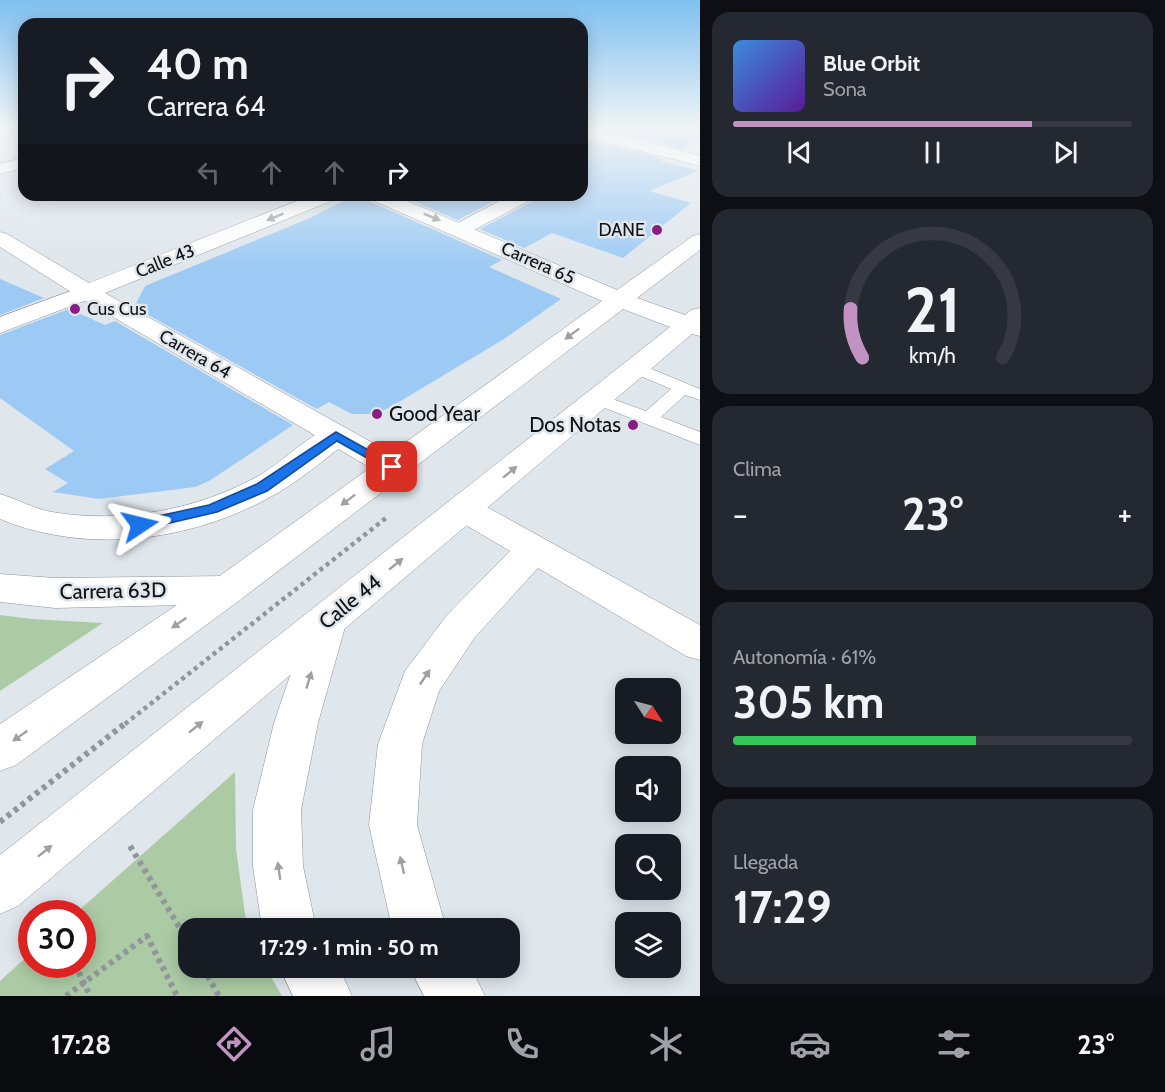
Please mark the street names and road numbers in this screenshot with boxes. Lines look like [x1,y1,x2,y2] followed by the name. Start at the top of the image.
[498,237,578,289] street label: Carrera 65
[132,239,198,283] street label: Calle 43
[155,325,235,383] street label: Carrera 64
[314,569,386,634] street label: Calle 44
[59,577,167,604] street label: Carrera 63D

